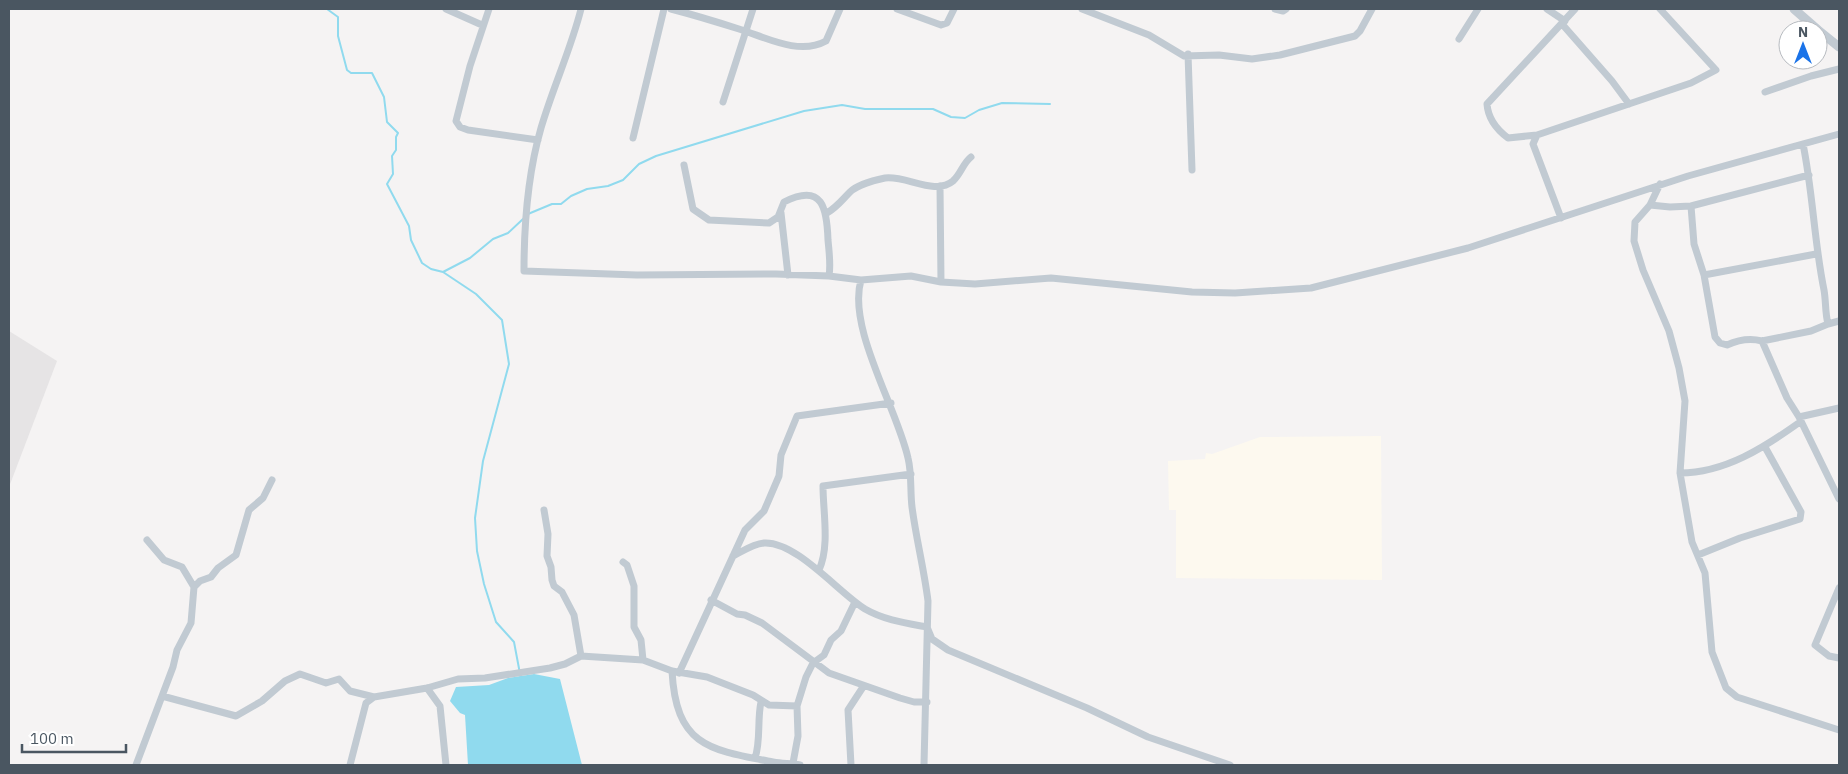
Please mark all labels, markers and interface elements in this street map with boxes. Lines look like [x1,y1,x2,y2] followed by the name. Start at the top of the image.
[1778,20,1828,70] north arrow
[1798,23,1808,41] text: N
[22,722,126,754] scale bar
[30,729,74,748] text: 100 m

